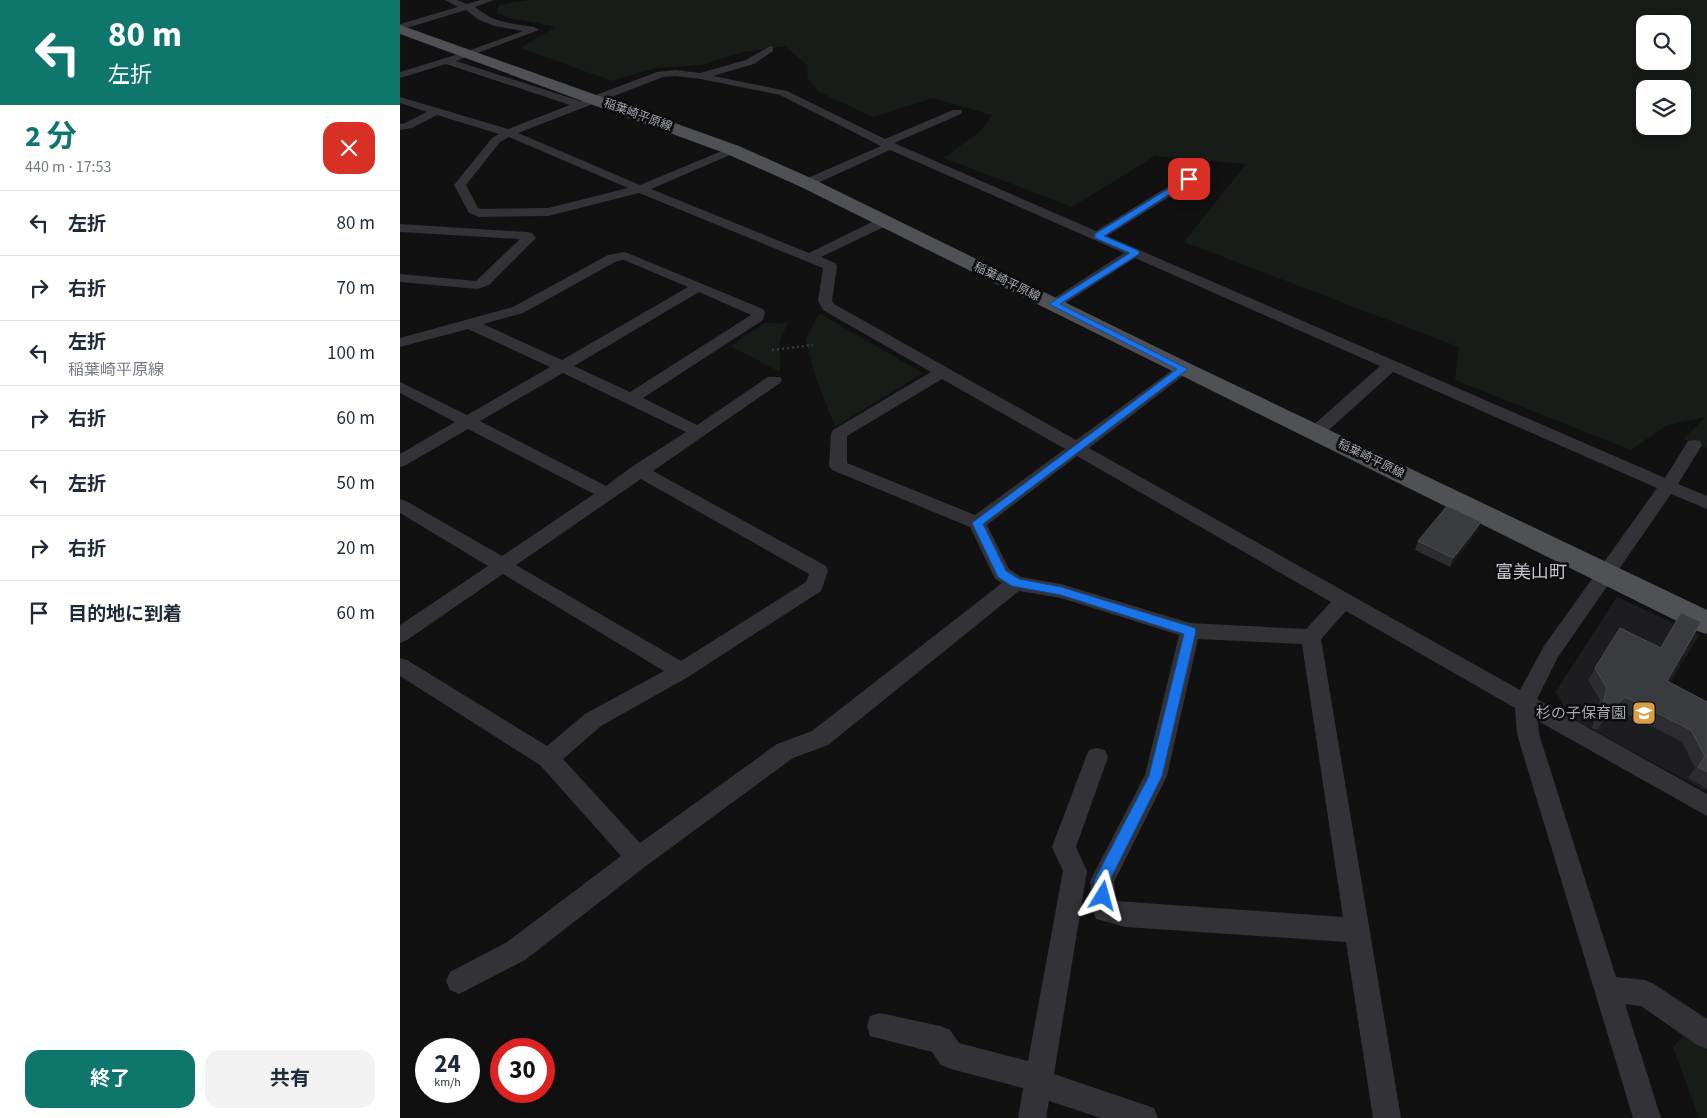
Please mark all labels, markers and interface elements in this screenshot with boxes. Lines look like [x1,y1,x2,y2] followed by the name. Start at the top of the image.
[108,10,182,60] text: 80 m
[1636,15,1691,135] map controls
[1636,15,1691,70] button: search
[25,20,90,85] icon: left
[108,59,152,91] text: 左折
[1636,80,1691,135] button: layers
[601,95,675,135] street label: 稲葉崎平原線
[25,115,77,158] text: 2 分
[323,122,375,174] button: close
[25,156,112,178] text: 440 m · 17:53
[1168,158,1210,200] pin
[1175,165,1203,193] icon: arrive
[25,209,53,237] icon: left
[337,210,375,237] text: 80 m
[68,211,106,238] text: 左折
[971,259,1043,305] street label: 稲葉崎平原線
[25,274,53,302] icon: right
[337,275,375,302] text: 70 m
[68,276,106,303] text: 右折
[68,329,106,356] text: 左折
[25,339,53,367] icon: left
[327,340,375,367] text: 100 m
[68,359,164,381] text: 稲葉崎平原線
[25,404,53,432] icon: right
[337,405,375,432] text: 60 m
[68,406,106,433] text: 右折
[1335,436,1407,482] street label: 稲葉崎平原線
[25,469,53,497] icon: left
[337,470,375,497] text: 50 m
[68,471,106,498] text: 左折
[25,534,53,562] icon: right
[337,535,375,562] text: 20 m
[68,536,106,563] text: 右折
[1495,560,1567,585] district label: 富美山町
[25,599,53,627] icon: arrive
[337,600,375,627] text: 60 m
[68,601,182,628] text: 目的地に到着
[1631,700,1657,726] school or university icon: 杉の子保育園
[1536,703,1626,724] place label: 杉の子保育園
[1076,869,1128,921] position arrow
[490,1038,555,1103] speed limit sign: 30
[434,1046,461,1082] text: 24
[25,1050,195,1108] button: 終了
[205,1050,375,1108] button: 共有
[434,1074,461,1091] text: km/h

